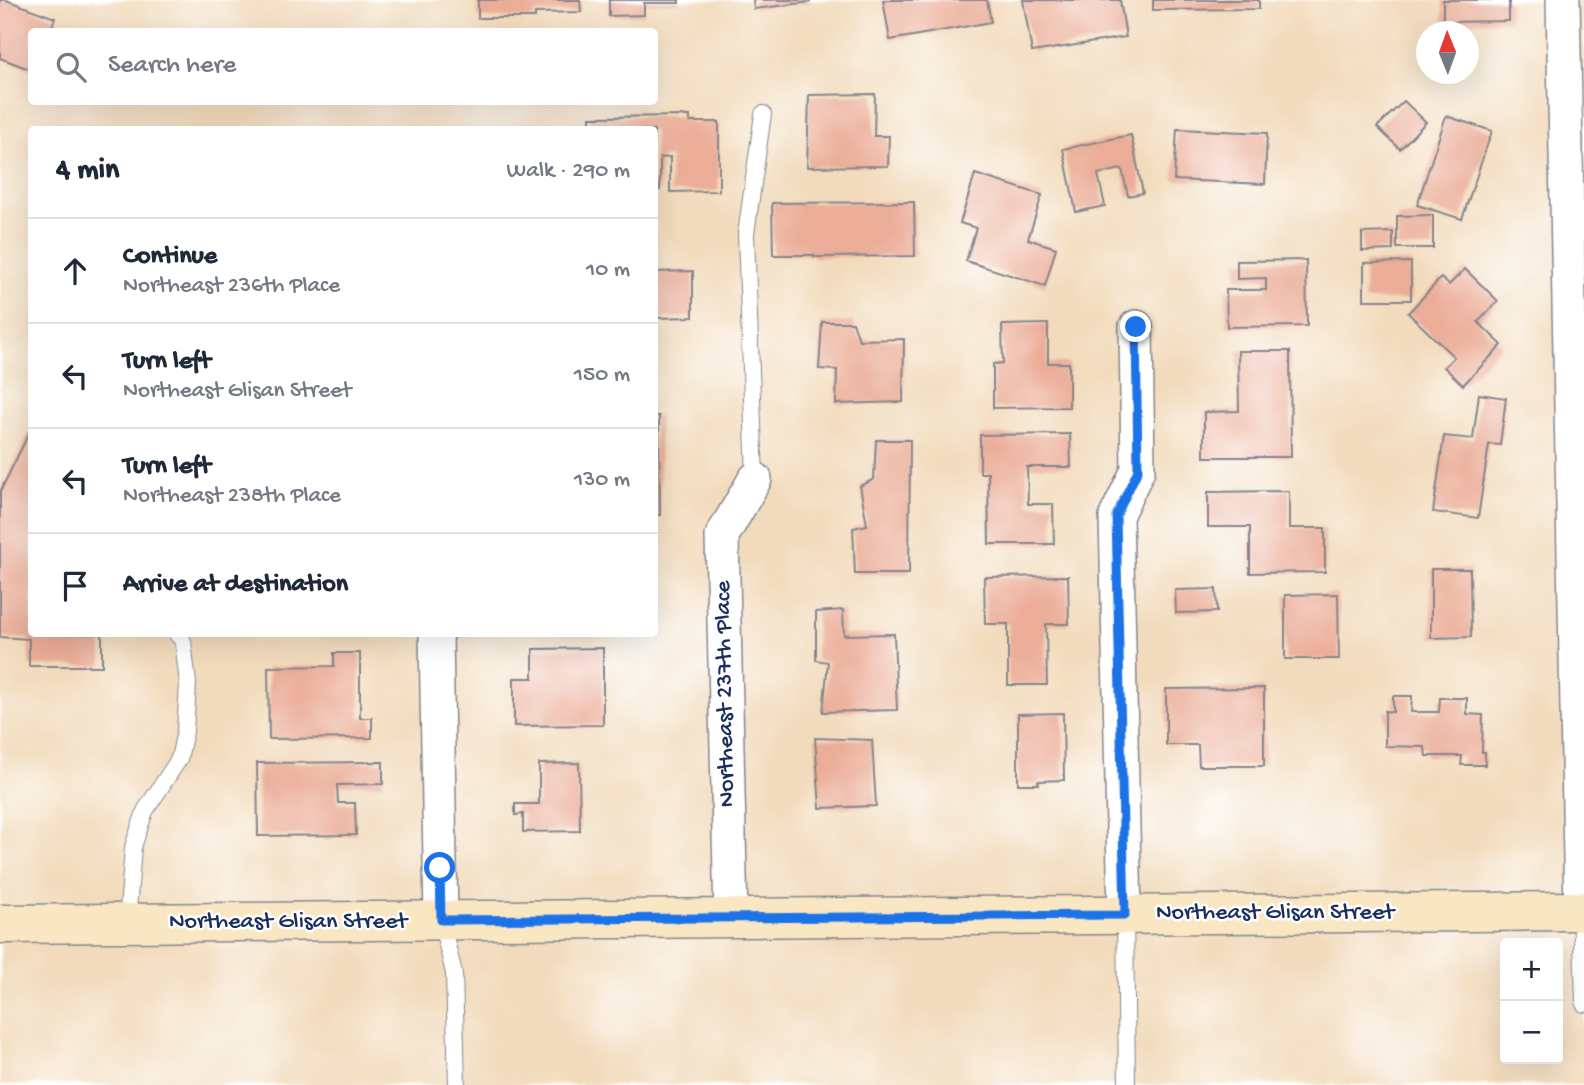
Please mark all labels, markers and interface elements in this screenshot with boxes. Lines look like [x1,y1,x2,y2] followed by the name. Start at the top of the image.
[1416,21,1479,84] north arrow
[28,28,658,105] search box
[52,48,90,86] icon: search
[108,51,236,82] text: Search here
[56,154,119,189] text: 4 min
[507,158,630,185] text: Walk · 290 m
[123,242,217,273] text: Continue
[56,252,94,290] icon: ahead
[586,257,630,284] text: 10 m
[123,273,340,300] text: Northeast 236th Place
[1120,311,1151,342] route end
[123,347,211,378] text: Turn left
[56,357,94,395] icon: left
[574,362,630,389] text: 150 m
[123,378,351,405] text: Northeast Glisan Street
[123,452,211,483] text: Turn left
[56,462,94,500] icon: left
[574,467,630,494] text: 130 m
[123,483,341,510] text: Northeast 238th Place
[56,567,94,605] icon: arrive
[123,570,348,601] text: Arrive at destination
[710,580,742,808] street label: Northeast 237th Place
[424,852,455,883] route start
[1156,899,1396,928] street label: Northeast Glisan Street
[169,908,409,937] street label: Northeast Glisan Street
[1500,938,1563,1064] map controls
[1500,938,1563,1001] button: +
[1500,1001,1563,1064] button: −

